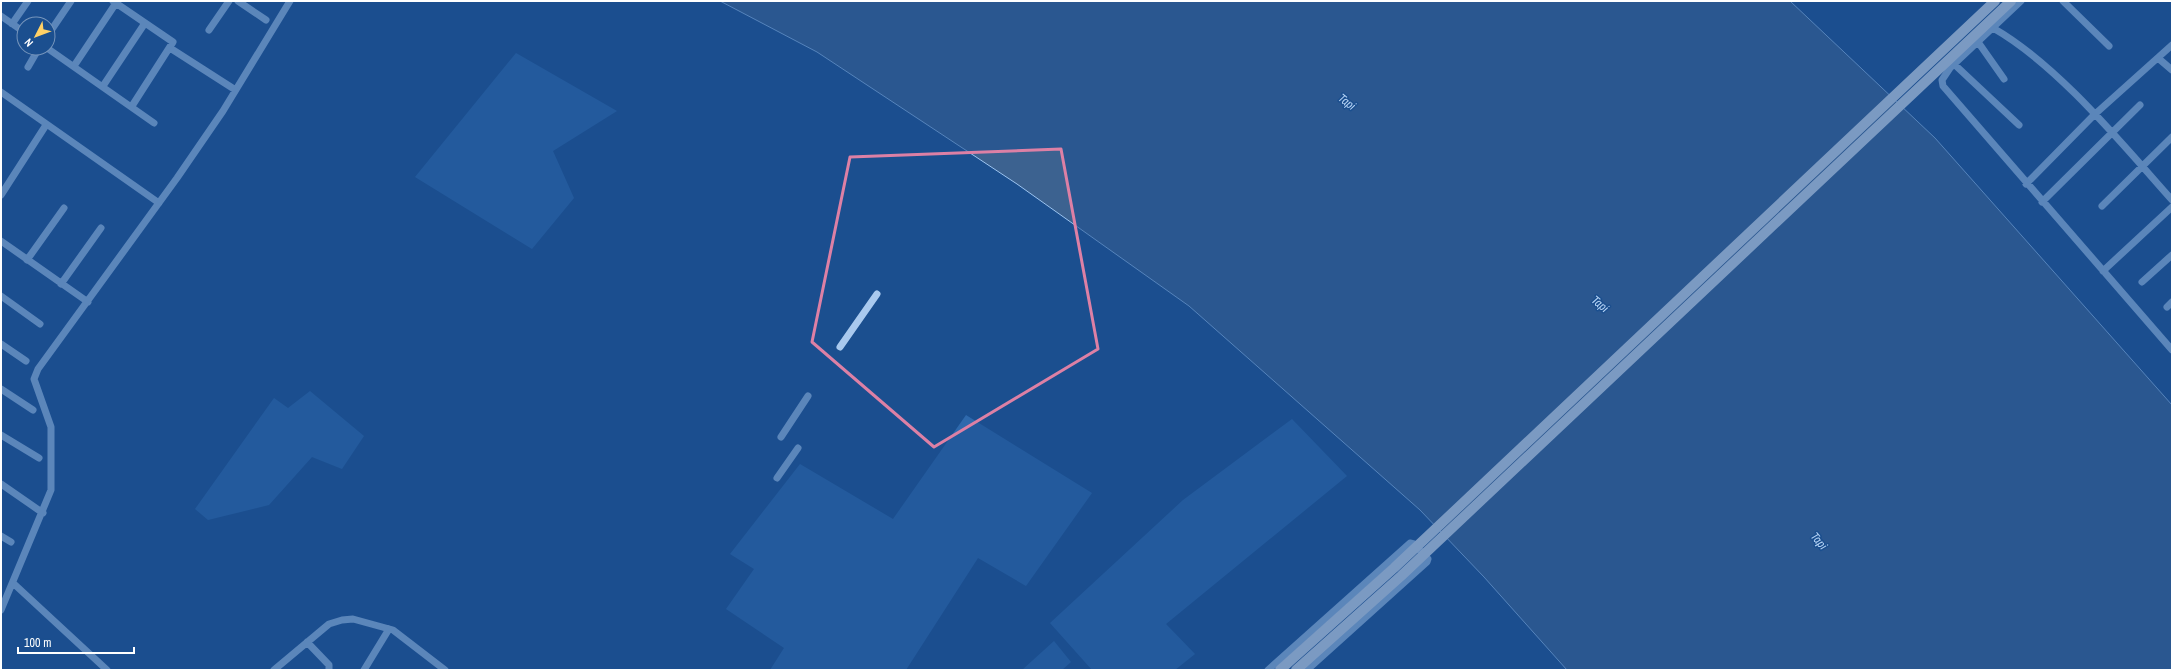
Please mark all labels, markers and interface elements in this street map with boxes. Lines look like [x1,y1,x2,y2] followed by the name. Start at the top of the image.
[16,16,56,56] north arrow
[21,36,36,50] text: N
[1335,90,1359,114] water label: Tapi
[1588,292,1612,316] water label: Tapi
[1807,529,1831,553] water label: Tapi
[18,629,134,655] scale bar
[24,635,51,651] text: 100 m

